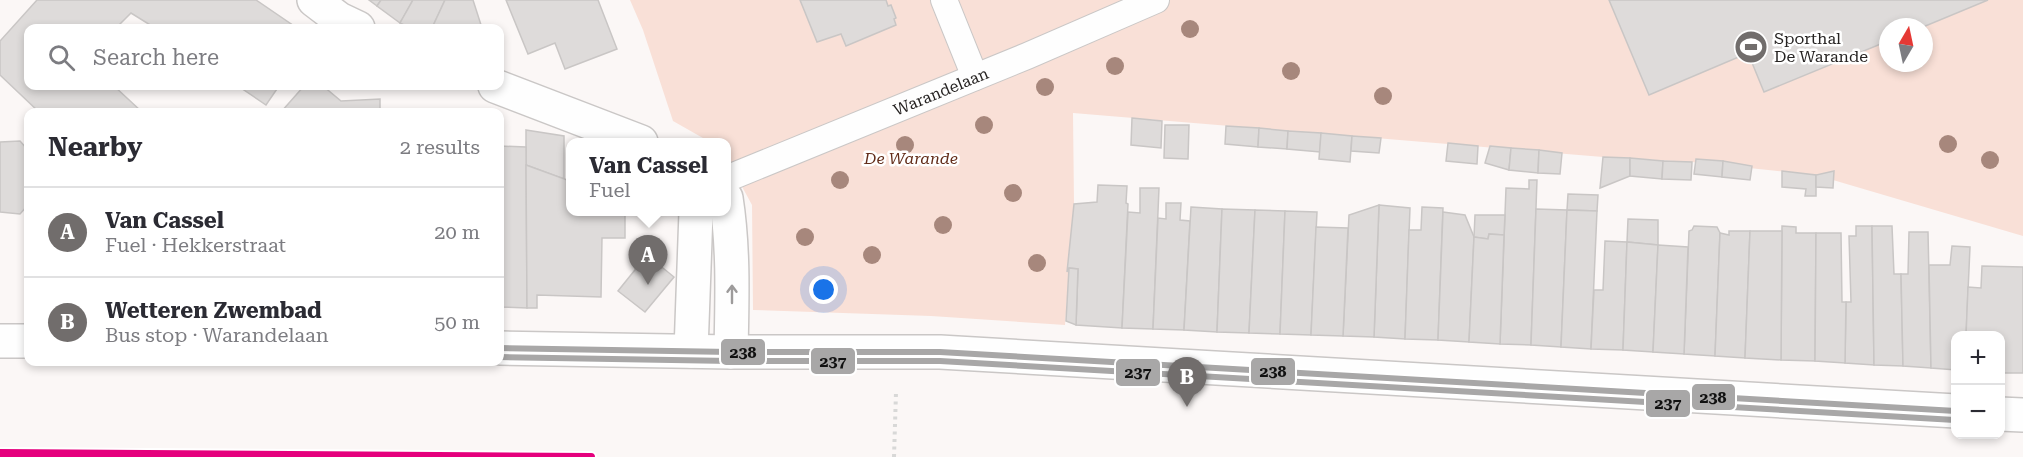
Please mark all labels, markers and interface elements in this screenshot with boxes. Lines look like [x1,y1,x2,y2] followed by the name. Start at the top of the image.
[1879,18,1933,72] north arrow
[24,24,504,90] search box
[1733,29,1769,65] sports icon: Sporthal De Warande
[1774,29,1868,66] place label: Sporthal De Warande
[45,41,78,74] icon: search
[93,45,219,70] text: Search here
[890,63,991,119] street label: Warandelaan
[48,132,142,162] text: Nearby
[400,135,480,159] text: 2 results
[566,138,731,216] popup
[863,149,958,168] park label: De Warande
[589,153,708,178] text: Van Cassel
[589,178,630,202] text: Fuel
[105,208,224,233] text: Van Cassel
[60,220,75,244] text: A
[434,220,480,244] text: 20 m
[105,233,286,257] text: Fuel · Hekkerstraat
[628,236,668,285] pin: A
[809,275,838,304] your location
[726,284,738,304] one-way arrow
[105,298,322,323] text: Wetteren Zwembad
[60,310,75,334] text: B
[434,310,480,334] text: 50 m
[105,323,329,347] text: Bus stop · Warandelaan
[1951,331,2005,439] map controls
[1951,331,2005,385] button: +
[720,338,766,366] line badge: 238
[730,343,756,362] text: 238
[810,347,856,375] line badge: 237
[820,352,846,371] text: 237
[1250,357,1296,386] line badge: 238
[1115,358,1161,387] line badge: 237
[1168,358,1206,407] pin: B
[1260,362,1286,381] text: 238
[1125,363,1151,382] text: 237
[1691,383,1736,411] line badge: 238
[1951,385,2005,439] button: −
[1700,388,1726,407] text: 238
[1645,389,1691,418] line badge: 237
[1655,394,1681,413] text: 237

